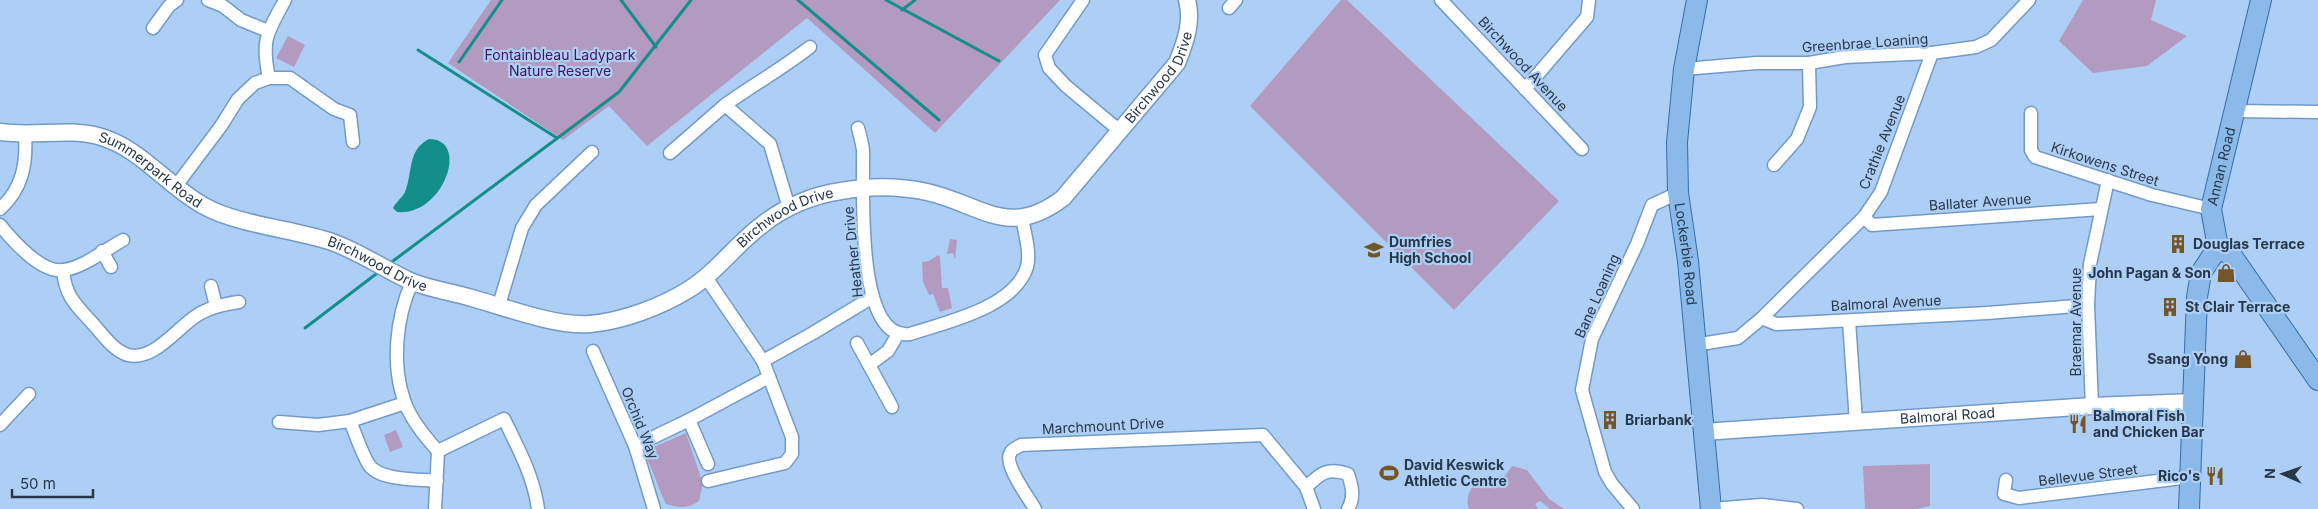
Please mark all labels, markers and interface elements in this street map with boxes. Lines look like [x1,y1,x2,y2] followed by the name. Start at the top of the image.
[1475,13,1572,115] street label: Birchwood Avenue
[1121,30,1195,127] street label: Birchwood Drive
[1801,30,1929,55] street label: Greenbrae Loaning
[485,46,636,79] park label: Fontainbleau Ladypark Nature Reserve
[1855,92,1908,192] street label: Crathie Avenue
[2203,125,2238,207] street label: Annan Road
[97,128,205,211] street label: Summerpark Road
[2049,138,2162,189] street label: Kirkowens Street
[733,183,835,251] street label: Birchwood Drive
[1928,189,2032,214] street label: Ballater Avenue
[1672,201,1701,306] street label: Lockerbie Road
[839,206,866,298] street label: Heather Drive
[325,232,429,294] street label: Birchwood Drive
[1389,233,1471,266] place label: Dumfries High School
[2167,233,2189,255] building icon: Douglas Terrace
[2193,235,2305,252] place label: Douglas Terrace
[1363,239,1385,261] school or university icon: Dumfries High School
[1570,251,1623,340] street label: Bane Loaning
[2215,262,2237,284] shop icon: John Pagan & Son
[2088,264,2211,281] place label: John Pagan & Son
[2067,268,2084,376] street label: Braemar Avenue
[1830,291,1942,314] street label: Balmoral Avenue
[2159,296,2181,318] building icon: St Clair Terrace
[2185,298,2290,315] place label: St Clair Terrace
[2232,348,2254,370] shop icon: Ssang Yong
[2147,350,2228,367] place label: Ssang Yong
[618,384,663,462] street label: Orchid Way
[1899,404,1996,427] street label: Balmoral Road
[2093,407,2205,440] place label: Balmoral Fish and Chicken Bar
[1599,409,1621,431] building icon: Briarbank
[1625,411,1693,428] place label: Briarbank
[2067,413,2089,435] restaurant icon: Balmoral Fish and Chicken Bar
[1041,414,1164,437] street label: Marchmount Drive
[2258,449,2308,499] north arrow
[1404,456,1507,489] place label: David Keswick Athletic Centre
[2037,460,2139,489] street label: Bellevue Street
[1378,462,1400,484] sports icon: David Keswick Athletic Centre
[2204,465,2226,487] restaurant icon: Rico's
[12,466,94,498] scale bar
[2158,467,2200,484] place label: Rico's
[2261,468,2278,479] text: N
[20,474,56,493] text: 50 m

